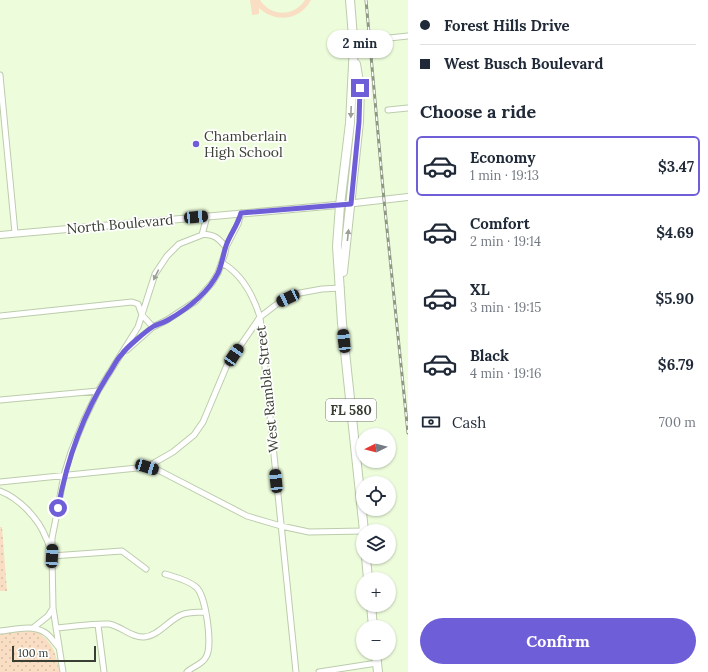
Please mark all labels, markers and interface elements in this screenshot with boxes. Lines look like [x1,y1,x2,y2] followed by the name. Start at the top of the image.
[444,16,570,35] text: Forest Hills Drive
[327,30,393,58] callout: 2 min
[343,35,377,52] text: 2 min
[444,54,603,73] text: West Busch Boulevard
[351,79,369,97] route end
[420,100,536,123] text: Choose a ride
[347,106,354,118] one-way arrow
[204,127,288,161] place label: Chamberlain High School
[191,139,201,149] marker: Chamberlain High School
[422,148,458,184] icon: car
[470,148,535,167] text: Economy
[658,157,694,176] text: $3.47
[470,167,539,184] text: 1 min · 19:13
[66,210,174,238] street label: North Boulevard
[184,210,208,224] car
[422,214,458,250] icon: car
[470,214,530,233] text: Comfort
[656,223,694,242] text: $4.69
[344,229,351,241] one-way arrow
[470,233,541,250] text: 2 min · 19:14
[153,269,159,280] one-way arrow
[422,280,458,316] icon: car
[470,280,490,299] text: XL
[275,287,301,309] car
[655,289,694,308] text: $5.90
[470,299,541,316] text: 3 min · 19:15
[251,324,283,453] street label: West Rambla Street
[337,328,351,354] car
[222,342,246,368] car
[422,346,458,382] icon: car
[470,346,509,365] text: Black
[658,355,694,374] text: $6.79
[470,365,541,382] text: 4 min · 19:16
[326,399,376,421] road number: FL 580
[420,411,442,433] icon: cash
[452,413,486,432] text: Cash
[659,414,696,431] text: 700 m
[356,428,396,468] north arrow
[356,428,396,660] map controls
[134,458,160,476] car
[269,468,283,494] car
[356,476,396,516] button: locate
[49,499,67,517] route start
[356,524,396,564] button: layers
[45,544,59,568] car
[356,572,396,612] button: +
[420,618,696,664] button: Confirm
[356,620,396,660] button: −
[12,644,96,663] scale bar
[18,646,48,660] text: 100 m

